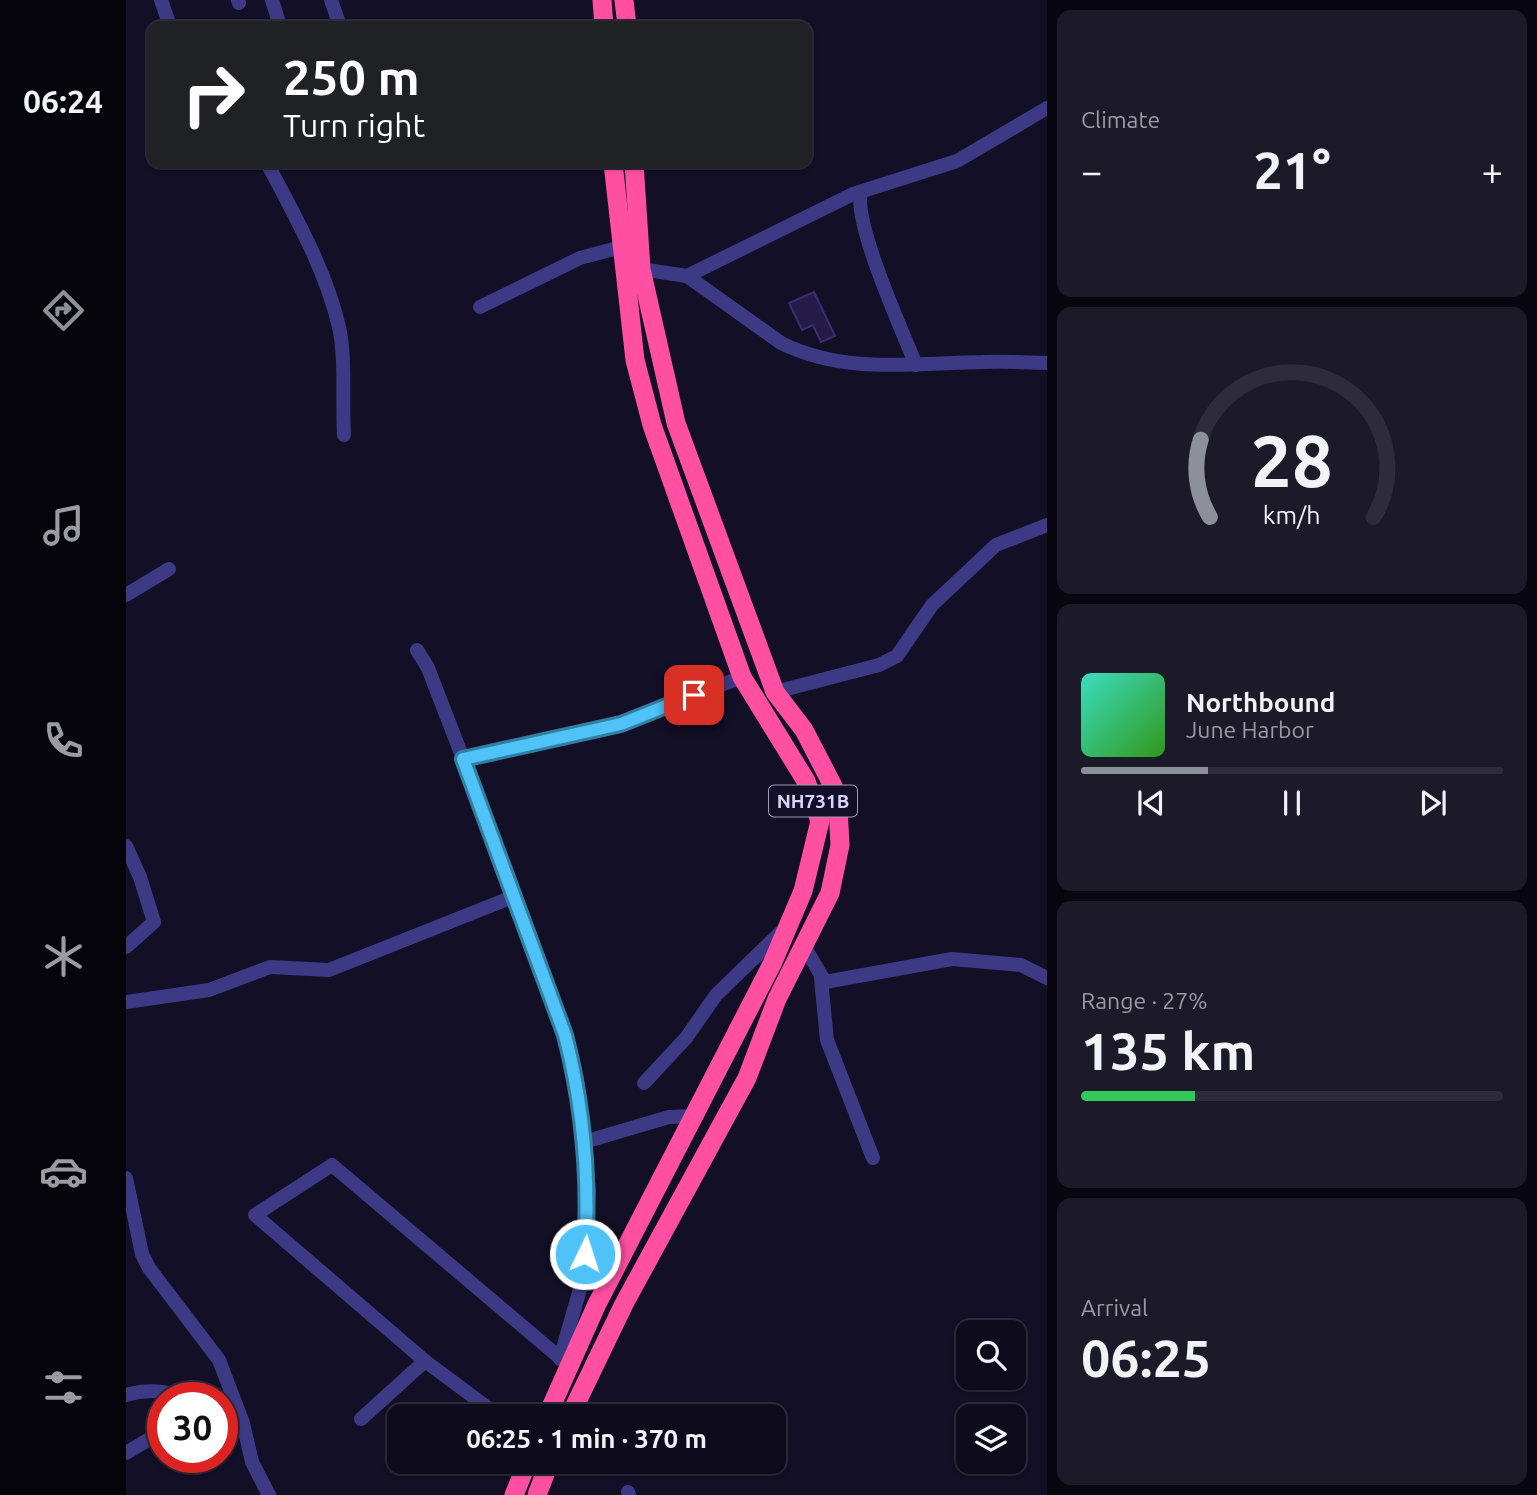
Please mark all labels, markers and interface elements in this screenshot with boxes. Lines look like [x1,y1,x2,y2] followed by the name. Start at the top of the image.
[168,49,259,140] icon: right
[283,49,420,104] text: 250 m
[23,83,103,119] text: 06:24
[283,107,425,143] text: Turn right
[1081,107,1160,132] text: Climate
[1253,141,1331,199] text: 21°
[1081,150,1102,192] text: −
[1482,150,1503,192] text: +
[39,286,88,335] icon: directions
[1251,419,1333,501] text: 28
[1263,500,1321,528] text: km/h
[39,501,88,550] icon: music
[664,665,724,725] pin
[675,676,713,714] icon: arrive
[1186,688,1335,717] text: Northbound
[39,716,88,765] icon: phone
[1186,717,1314,742] text: June Harbor
[1132,784,1170,822] icon: previous
[1273,784,1311,822] icon: pause
[1414,784,1452,822] icon: next
[769,786,857,816] road number: NH731B
[39,932,88,981] icon: climate
[1081,988,1208,1013] text: Range · 27%
[1081,1022,1255,1080] text: 135 km
[39,1147,88,1196] icon: car
[548,1217,622,1291] position arrow
[1081,1295,1148,1320] text: Arrival
[956,1320,1026,1474] map controls
[956,1320,1026,1390] button: search
[1081,1329,1211,1387] text: 06:25
[39,1363,88,1412] icon: filters
[147,1382,238,1473] speed limit sign: 30
[956,1404,1026,1474] button: layers
[466,1424,707,1453] text: 06:25 · 1 min · 370 m

